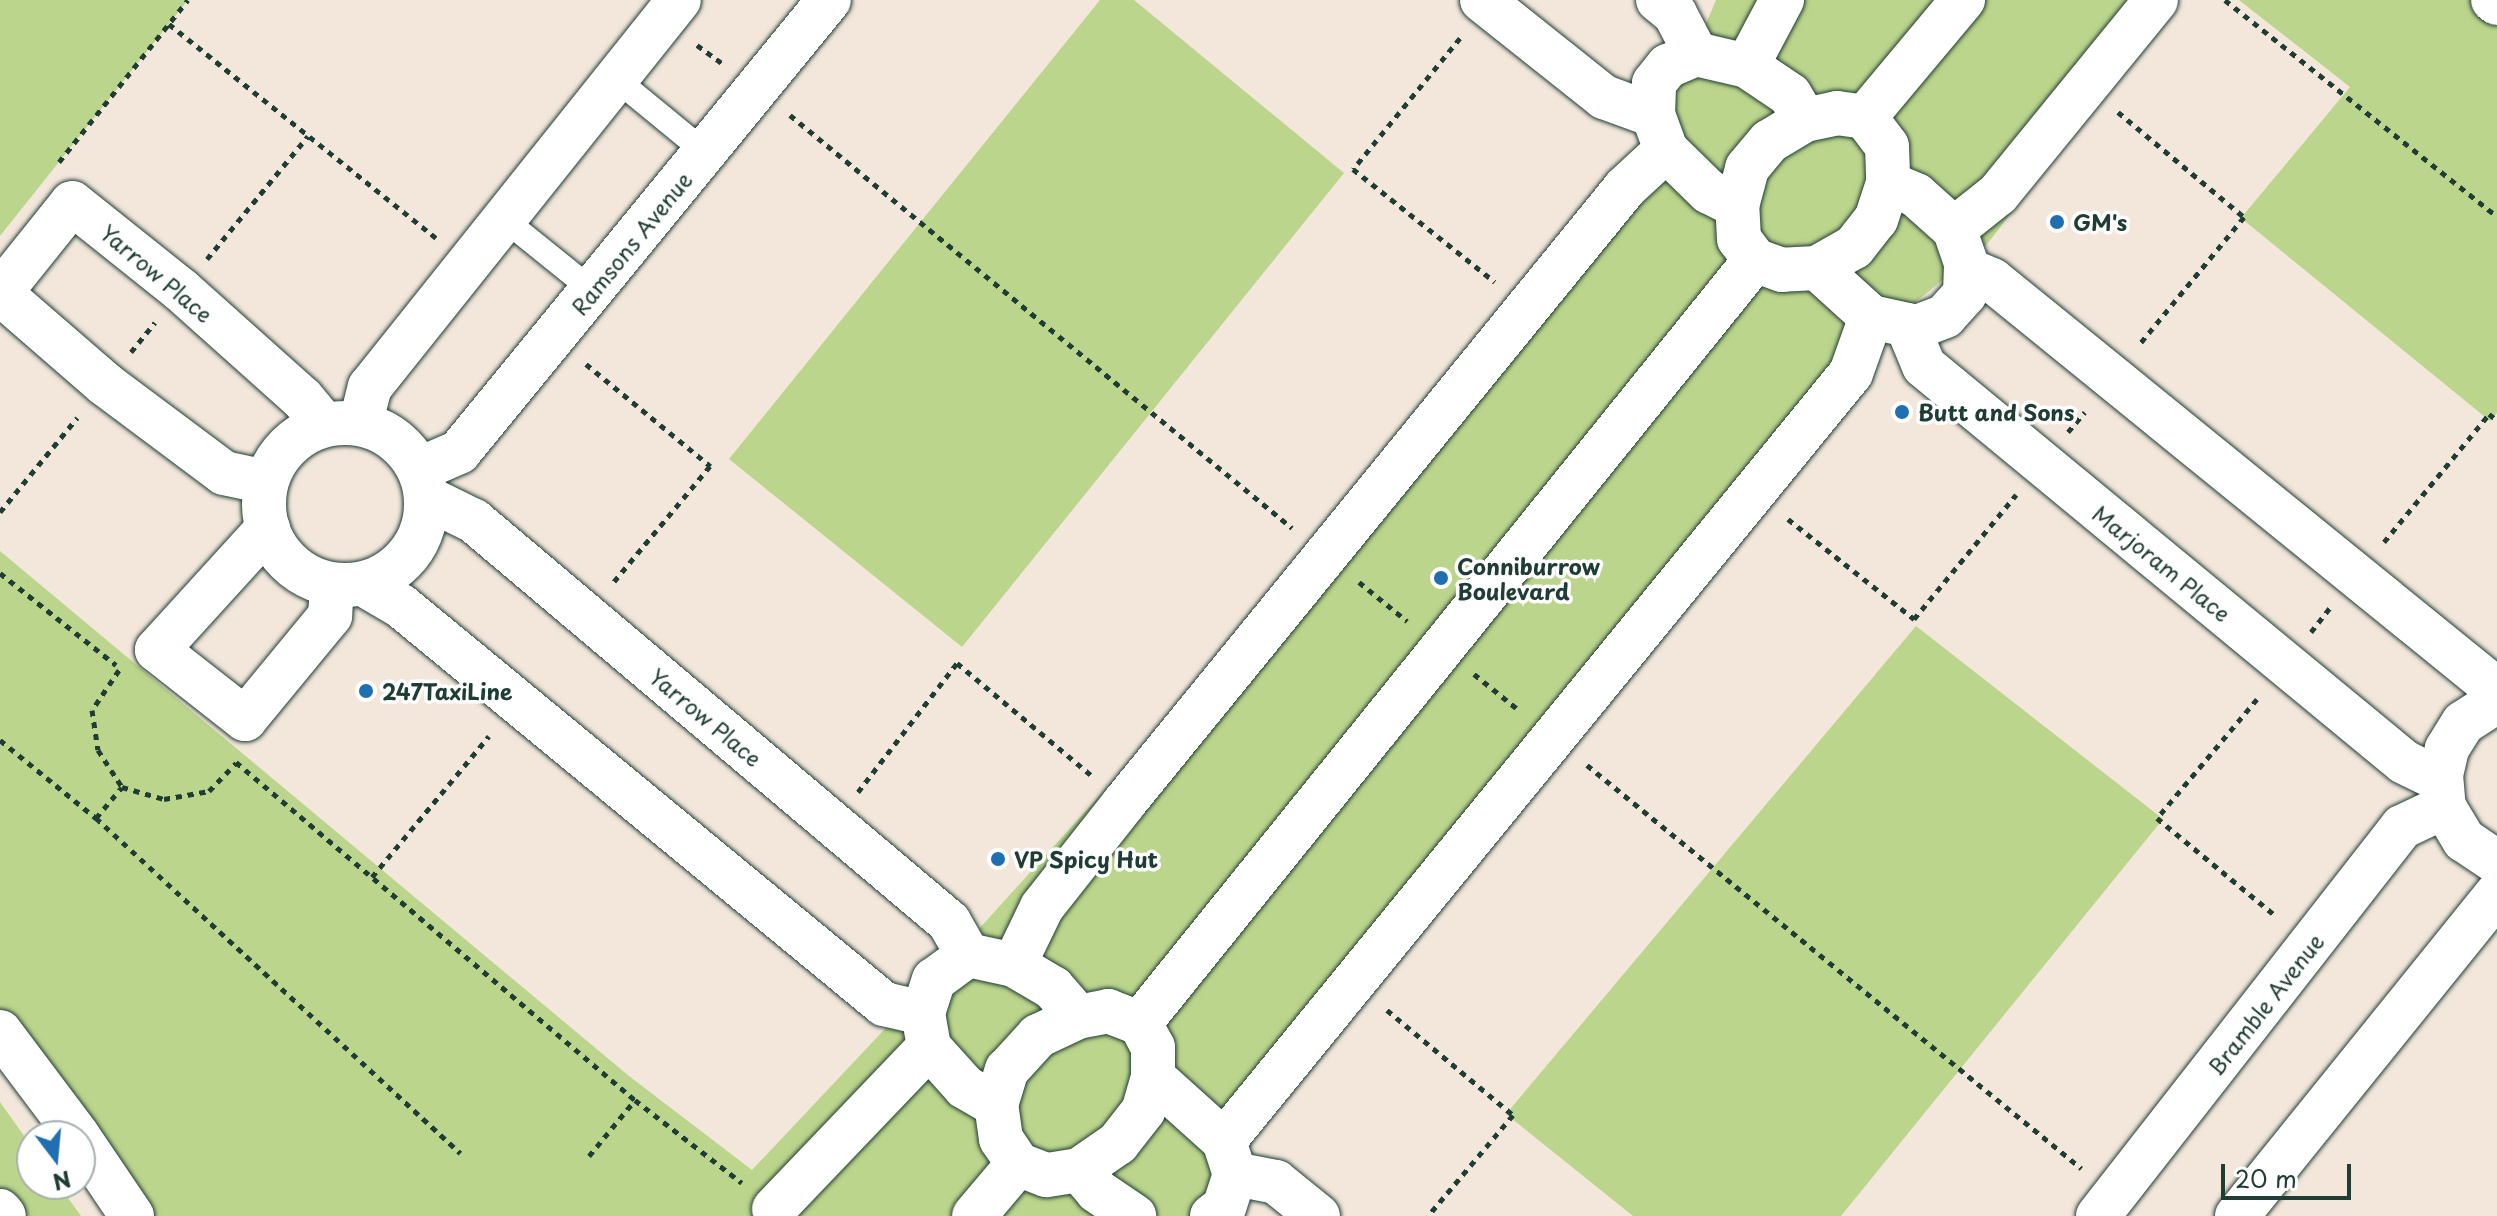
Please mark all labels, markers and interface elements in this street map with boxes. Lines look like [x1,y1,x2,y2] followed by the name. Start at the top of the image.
[566,167,696,319] street label: Ramsons Avenue
[2073,209,2127,235] place label: GM's
[2048,213,2066,231] marker: GM's
[96,219,218,327] street label: Yarrow Place
[1918,399,2076,425] place label: Butt and Sons
[1893,403,1911,421] marker: Butt and Sons
[2088,499,2236,627] street label: Marjoram Place
[1457,552,1600,604] place label: Conniburrow Boulevard
[1432,569,1450,587] marker: Conniburrow Boulevard
[645,663,767,771] street label: Yarrow Place
[382,678,512,704] place label: 247TaxiLine
[357,682,375,700] marker: 247TaxiLine
[1014,846,1159,872] place label: VP Spicy Hut
[989,850,1007,868] marker: VP Spicy Hut
[2202,928,2328,1080] street label: Bramble Avenue
[16,1120,96,1200] north arrow
[2225,1148,2355,1198] scale bar
[2235,1160,2297,1196] text: 20 m
[49,1163,75,1200] text: N

